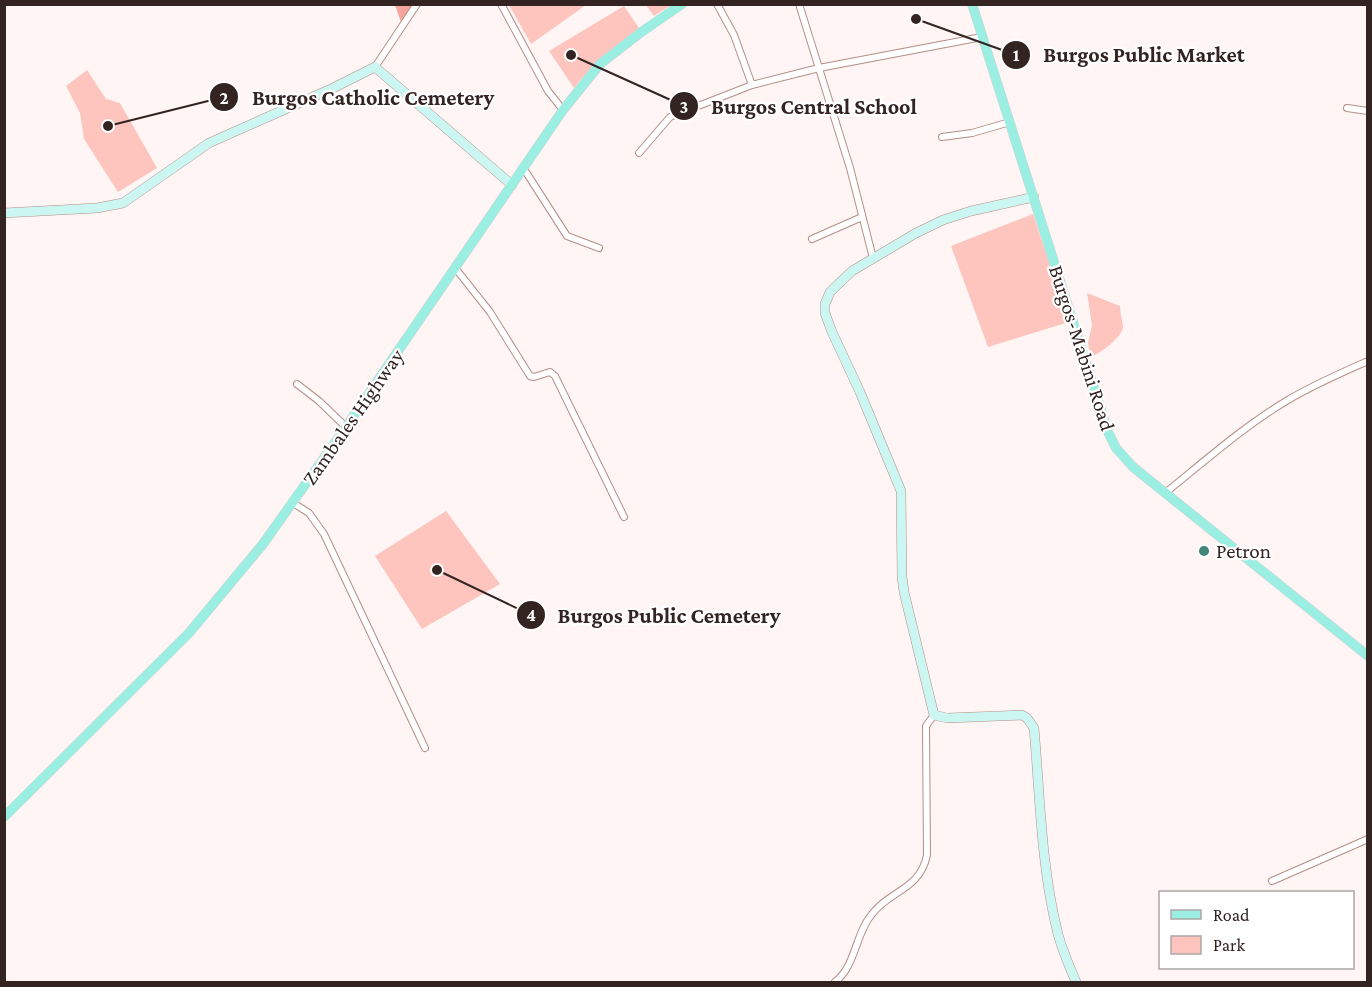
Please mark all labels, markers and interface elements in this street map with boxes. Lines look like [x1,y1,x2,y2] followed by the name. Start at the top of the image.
[1001,35,1257,75] callout: Burgos Public Market
[1043,42,1246,67] text: Burgos Public Market
[1013,45,1020,65] text: 1
[209,77,506,117] callout: Burgos Catholic Cemetery
[252,85,494,110] text: Burgos Catholic Cemetery
[669,86,929,126] callout: Burgos Central School
[219,88,229,108] text: 2
[711,94,918,119] text: Burgos Central School
[680,97,688,117] text: 3
[1044,262,1120,434] street label: Burgos-Mabini Road
[297,344,409,490] street label: Zambales Highway
[1216,539,1271,563] place label: Petron
[1197,544,1211,558] marker: Petron
[516,595,793,635] callout: Burgos Public Cemetery
[558,603,781,628] text: Burgos Public Cemetery
[526,605,536,625] text: 4
[1159,891,1354,969] legend
[1213,905,1250,925] text: Road
[1213,935,1245,955] text: Park

